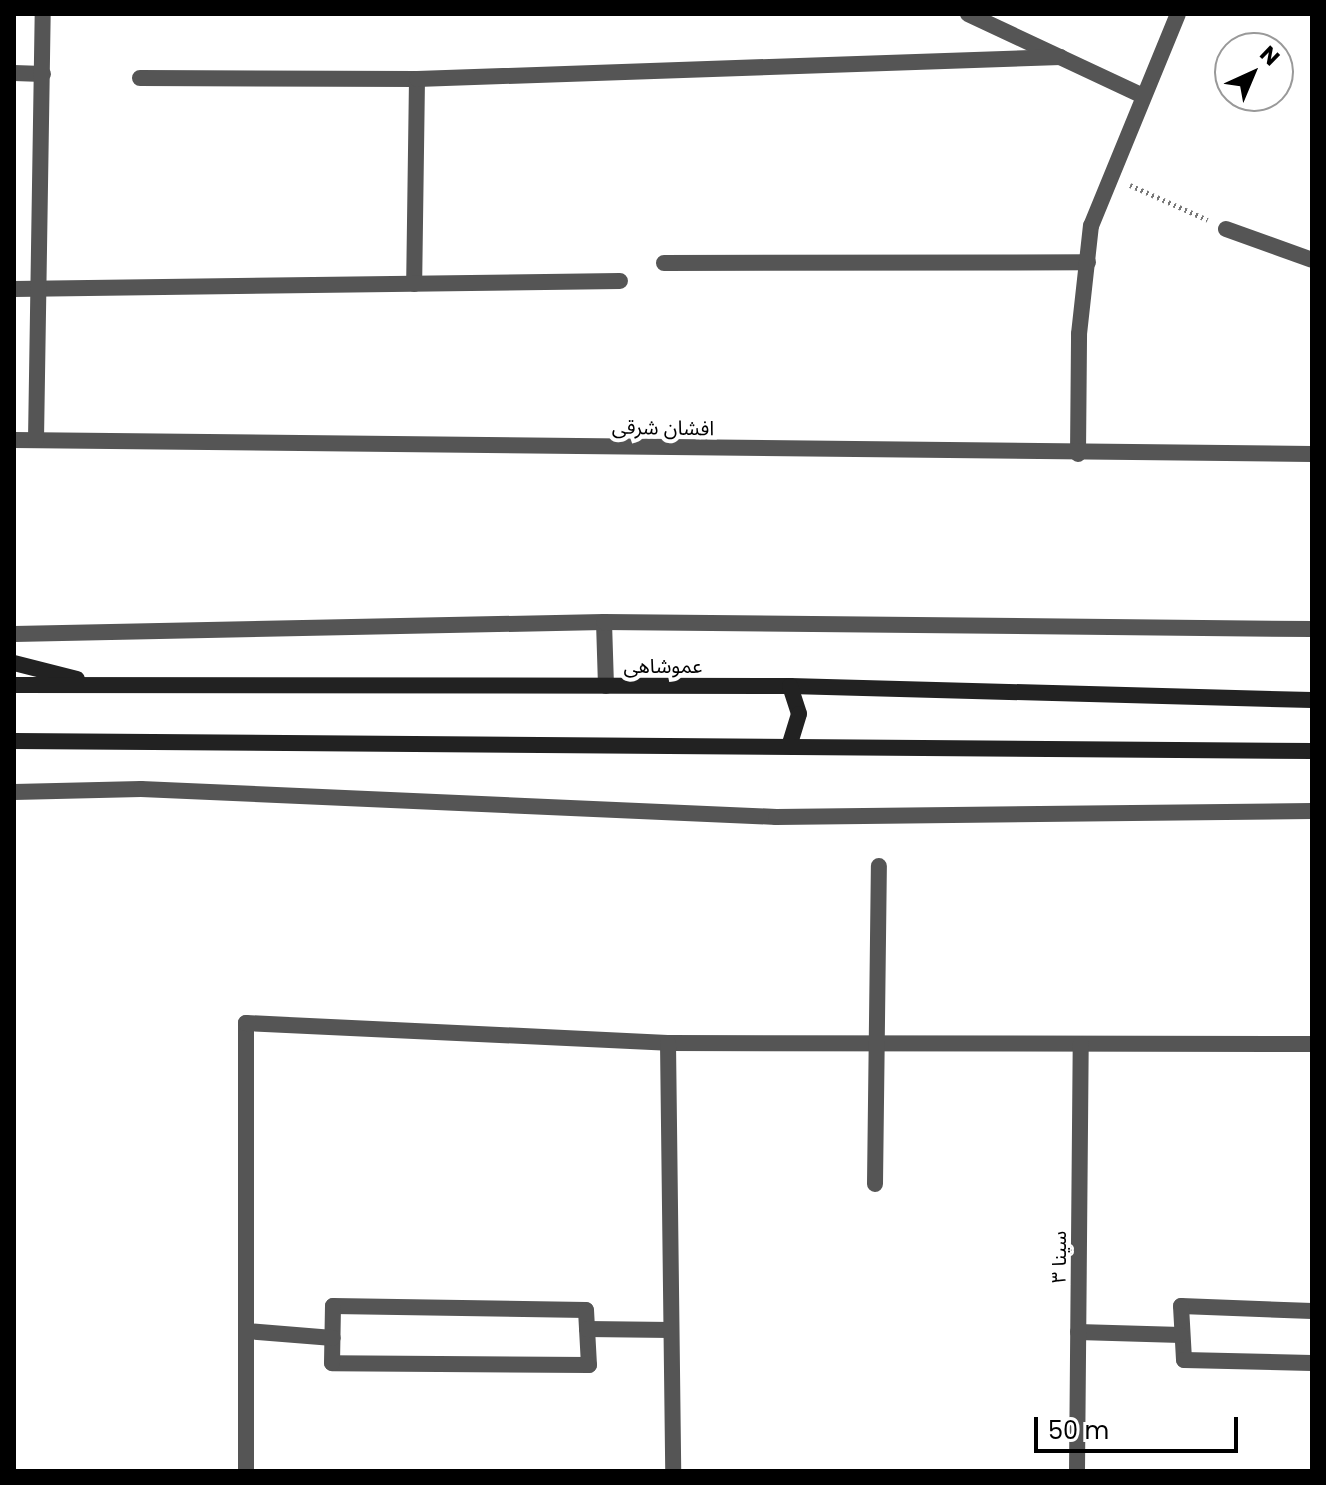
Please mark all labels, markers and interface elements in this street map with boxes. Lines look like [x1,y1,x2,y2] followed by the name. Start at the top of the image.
[1214,32,1294,112] north arrow
[1253,39,1286,73] text: N
[612,415,714,441] street label: افشان شرقی
[624,654,702,678] street label: عموشاهی
[1047,1231,1071,1283] street label: سینا ۳
[1038,1401,1242,1451] scale bar
[1048,1414,1109,1447] text: 50 m

